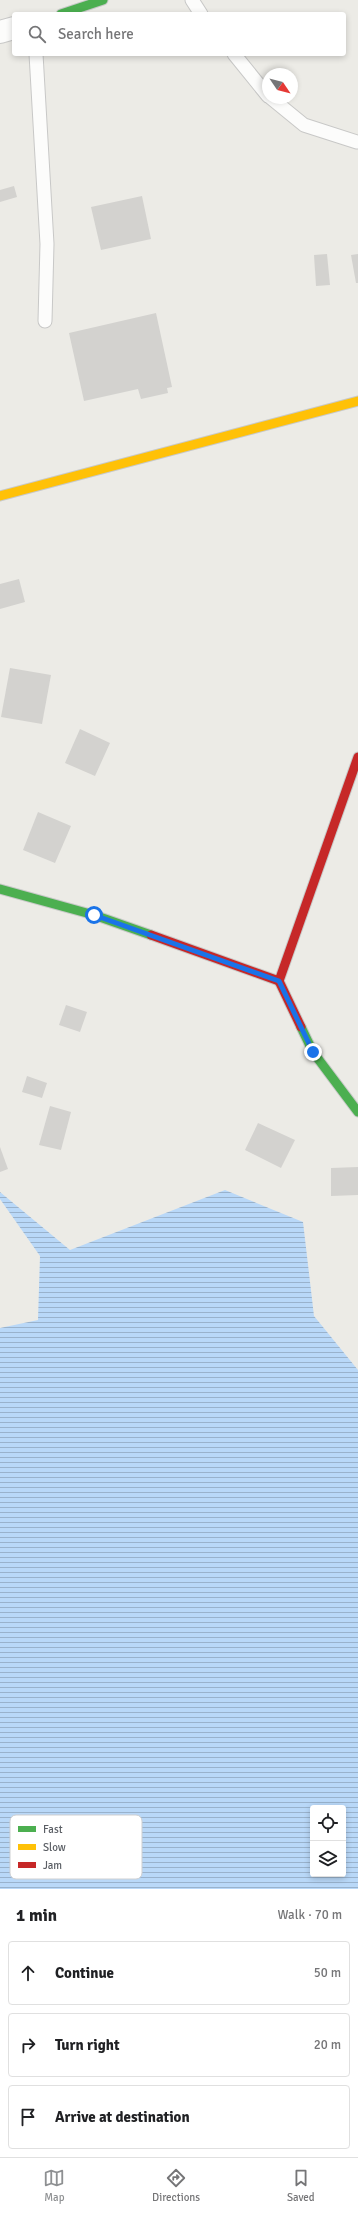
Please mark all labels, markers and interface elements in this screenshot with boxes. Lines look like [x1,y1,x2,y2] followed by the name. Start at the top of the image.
[12,12,346,56] search box
[26,23,48,45] icon: search
[58,25,134,43] text: Search here
[262,68,298,104] north arrow
[85,906,103,924] route start
[304,1043,322,1061] route end
[310,1805,346,1877] map controls
[310,1805,346,1841] button: locate
[10,1815,142,1879] legend
[43,1823,63,1836] text: Fast
[43,1841,66,1854] text: Slow
[310,1841,346,1877] button: layers
[43,1859,62,1872] text: Jam
[16,1905,57,1926] text: 1 min
[278,1907,342,1923] text: Walk · 70 m
[17,1962,39,1984] icon: ahead
[55,1964,114,1982] text: Continue
[314,1965,341,1981] text: 50 m
[17,2034,39,2056] icon: right
[55,2036,120,2054] text: Turn right
[314,2037,341,2053] text: 20 m
[17,2106,39,2128] icon: arrive
[55,2108,190,2126] text: Arrive at destination
[43,2167,65,2204] tab: Map
[152,2167,200,2204] tab: Directions
[287,2167,315,2204] tab: Saved

